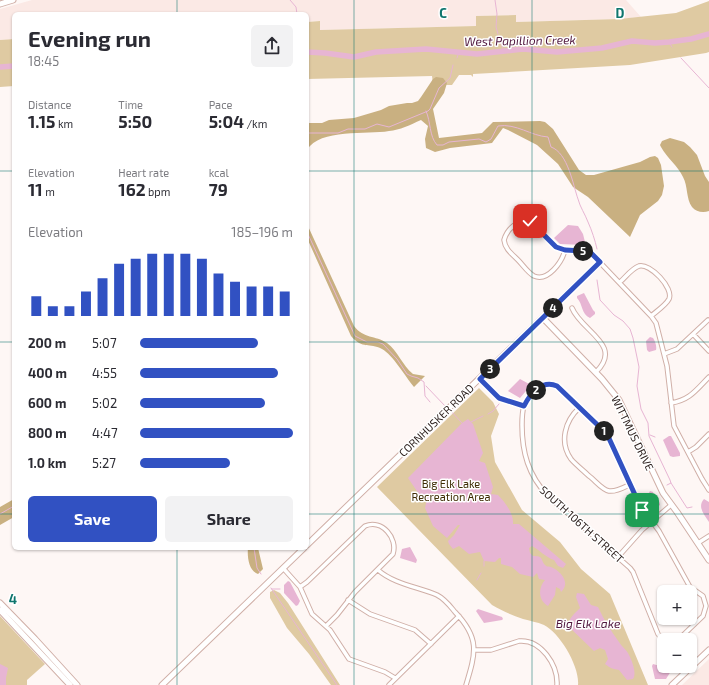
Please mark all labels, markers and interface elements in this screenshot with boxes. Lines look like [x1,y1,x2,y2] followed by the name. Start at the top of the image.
[439,5,447,21] text: C
[616,5,625,21] text: D
[28,25,151,51] text: Evening run
[251,25,293,67] button: share
[464,32,576,48] water label: West Papillion Creek
[28,53,59,69] text: 18:45
[28,98,71,111] text: Distance
[118,98,143,111] text: Time
[209,98,232,111] text: Pace
[28,111,55,131] text: 1.15
[118,111,152,131] text: 5:50
[209,111,244,131] text: 5:04
[55,117,73,130] text: km
[244,117,267,130] text: /km
[28,166,75,179] text: Elevation
[118,166,169,179] text: Heart rate
[209,166,229,179] text: kcal
[28,179,43,199] text: 11
[118,179,146,199] text: 162
[209,179,228,199] text: 79
[43,185,55,198] text: m
[146,185,170,198] text: bpm
[513,204,547,238] pin
[519,210,541,232] icon: check
[28,224,83,240] text: Elevation
[231,224,293,240] text: 185–196 m
[573,241,593,261] pin: 5
[580,244,586,257] text: 5
[543,298,563,318] pin: 4
[549,301,557,314] text: 4
[28,335,66,351] text: 200 m
[92,335,117,351] text: 5:07
[480,359,500,379] pin: 3
[487,362,493,375] text: 3
[28,365,67,381] text: 400 m
[92,365,117,381] text: 4:55
[526,380,546,400] pin: 2
[396,381,476,459] street label: CORNHUSKER ROAD
[533,383,539,396] text: 2
[609,394,657,472] street label: WITTMUS DRIVE
[28,395,66,411] text: 600 m
[92,395,117,411] text: 5:02
[594,421,614,441] pin: 1
[602,424,606,437] text: 1
[28,425,67,441] text: 800 m
[92,425,118,441] text: 4:47
[28,455,67,471] text: 1.0 km
[92,455,116,471] text: 5:27
[411,477,491,503] park label: Big Elk Lake Recreation Area
[537,483,627,566] street label: SOUTH 106TH STREET
[625,493,659,527] pin
[28,496,157,542] button: Save
[165,496,293,542] button: Share
[631,499,653,521] icon: arrive
[657,585,697,673] map controls
[657,585,697,625] button: +
[9,591,17,607] text: 4
[556,616,621,630] water label: Big Elk Lake
[657,633,697,673] button: −

